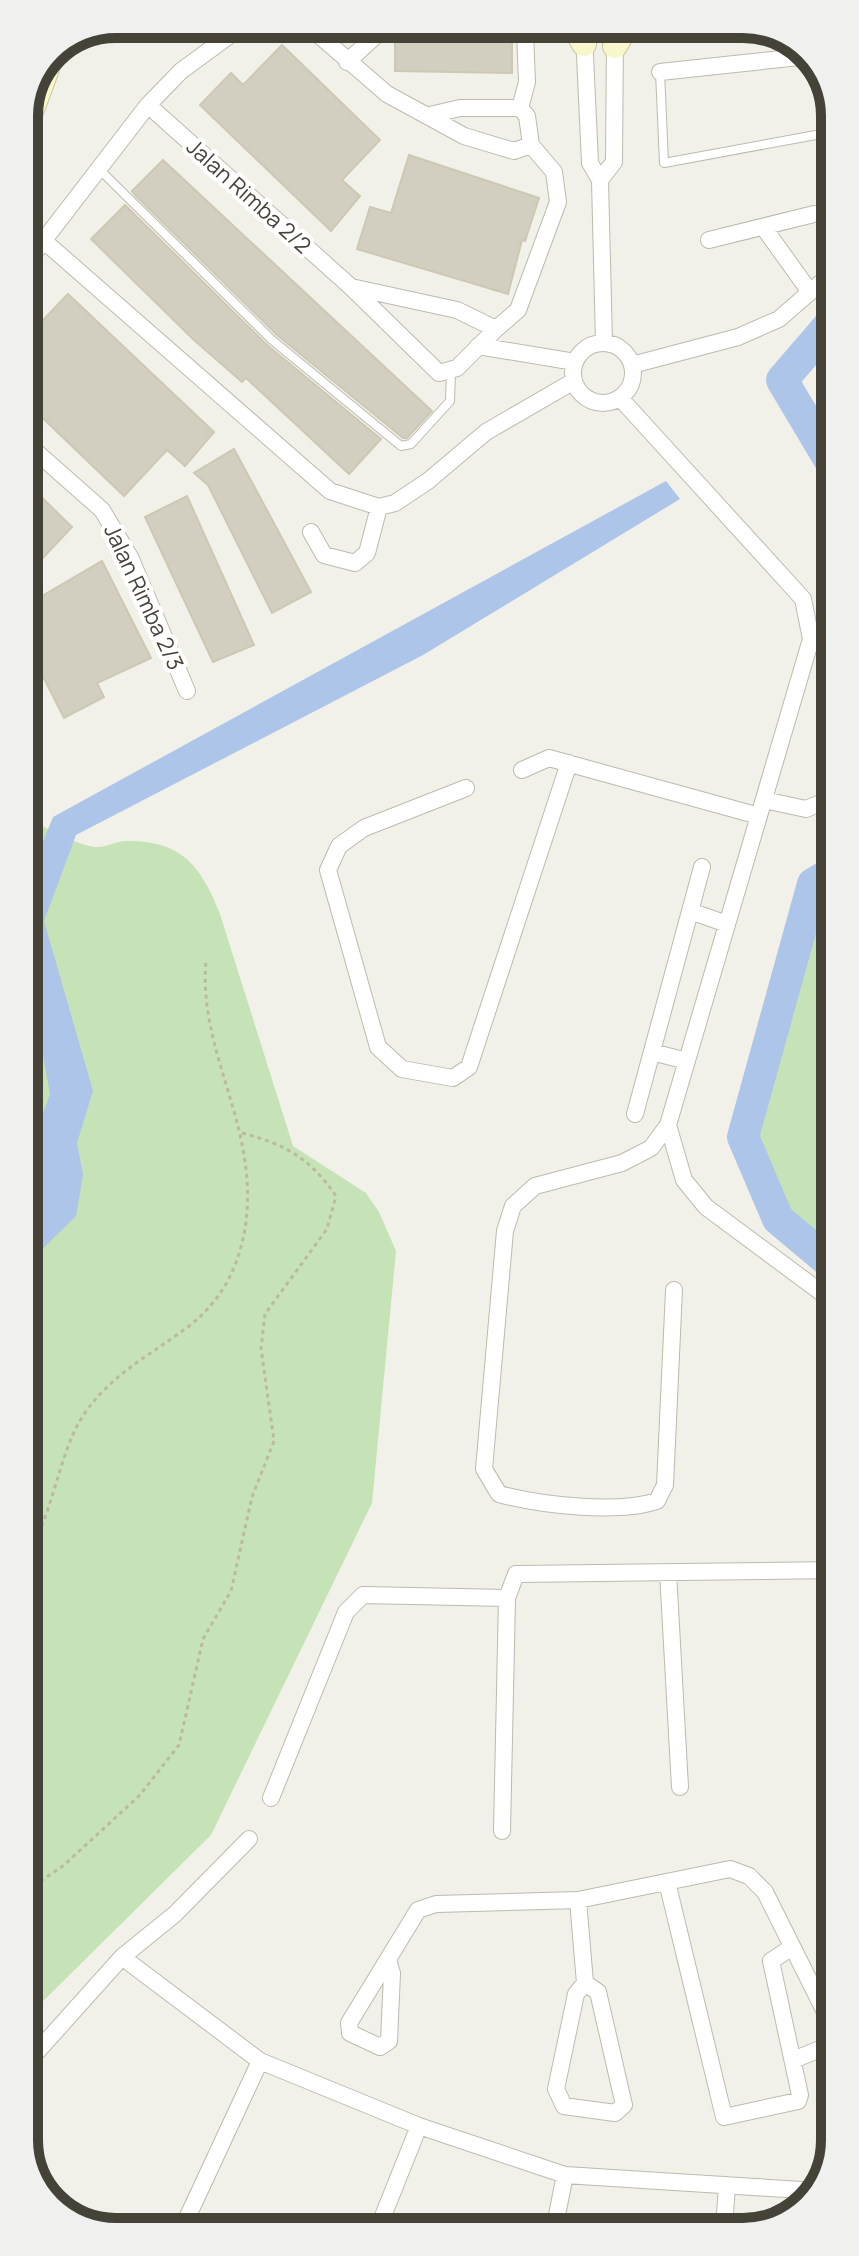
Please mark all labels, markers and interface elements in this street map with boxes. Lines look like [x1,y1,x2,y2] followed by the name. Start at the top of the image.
[180,132,318,260] street label: Jalan Rimba 2/2
[97,519,191,675] street label: Jalan Rimba 2/3

